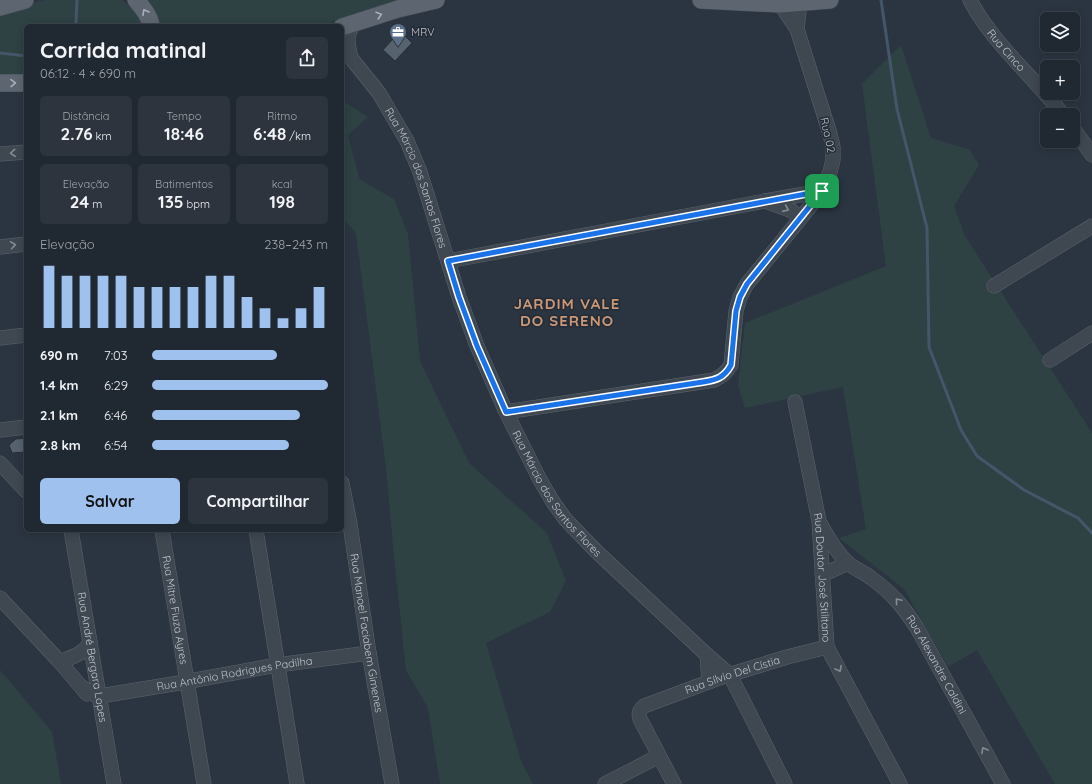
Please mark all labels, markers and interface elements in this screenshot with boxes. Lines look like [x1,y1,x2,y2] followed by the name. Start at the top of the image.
[142,9,150,16] one-way arrow
[376,12,383,20] one-way arrow
[1040,12,1080,148] map controls
[1040,12,1080,52] button: layers
[388,22,408,47] office icon: MRV
[411,25,435,39] place label: MRV
[984,26,1029,74] street label: Rua Cinco
[40,36,207,64] text: Corrida matinal
[286,37,328,79] button: share
[1040,60,1080,100] button: +
[40,65,136,81] text: 06:12 · 4 × 690 m
[10,79,16,87] one-way arrow
[382,105,450,250] street label: Rua Márcio dos Santos Flores
[1040,108,1080,148] button: −
[63,109,109,123] text: Distância
[167,109,201,123] text: Tempo
[267,109,297,123] text: Ritmo
[817,116,839,154] street label: Rua 02
[60,123,93,144] text: 2.76
[164,123,204,144] text: 18:46
[253,123,286,144] text: 6:48
[93,129,112,143] text: km
[286,129,311,143] text: /km
[10,148,16,157] one-way arrow
[805,174,839,208] pin
[63,177,109,191] text: Elevação
[155,177,213,191] text: Batimentos
[272,177,292,191] text: kcal
[811,180,833,202] icon: arrive
[70,191,89,212] text: 24
[158,191,184,212] text: 135
[269,191,295,212] text: 198
[89,197,102,211] text: m
[184,197,210,211] text: bpm
[782,204,789,212] one-way arrow
[40,236,95,252] text: Elevação
[264,236,328,252] text: 238–243 m
[10,241,16,250] one-way arrow
[514,294,620,330] district label: JARDIM VALE DO SERENO
[40,347,78,363] text: 690 m
[104,347,128,363] text: 7:03
[40,377,79,393] text: 1.4 km
[104,377,128,393] text: 6:29
[40,407,78,423] text: 2.1 km
[104,407,127,423] text: 6:46
[509,428,605,560] street label: Rua Márcio dos Santos Flores
[40,437,81,453] text: 2.8 km
[104,437,127,453] text: 6:54
[40,478,180,524] button: Salvar
[188,478,328,524] button: Compartilhar
[811,512,834,643] street label: Rua Doutor José Stilitano
[347,552,386,714] street label: Rua Manoel Faciabem Gimenes
[159,555,191,665] street label: Rua Mitre Fiuza Ayres
[75,591,110,723] street label: Rua André Bergara Lopes
[895,599,902,606] one-way arrow
[903,612,970,716] street label: Rua Alexandre Caldini
[156,653,313,694] street label: Rua Antônio Rodrigues Padilha
[683,653,782,697] street label: Rua Sílvio Del Cístia
[834,665,842,672] one-way arrow
[982,747,989,754] one-way arrow

